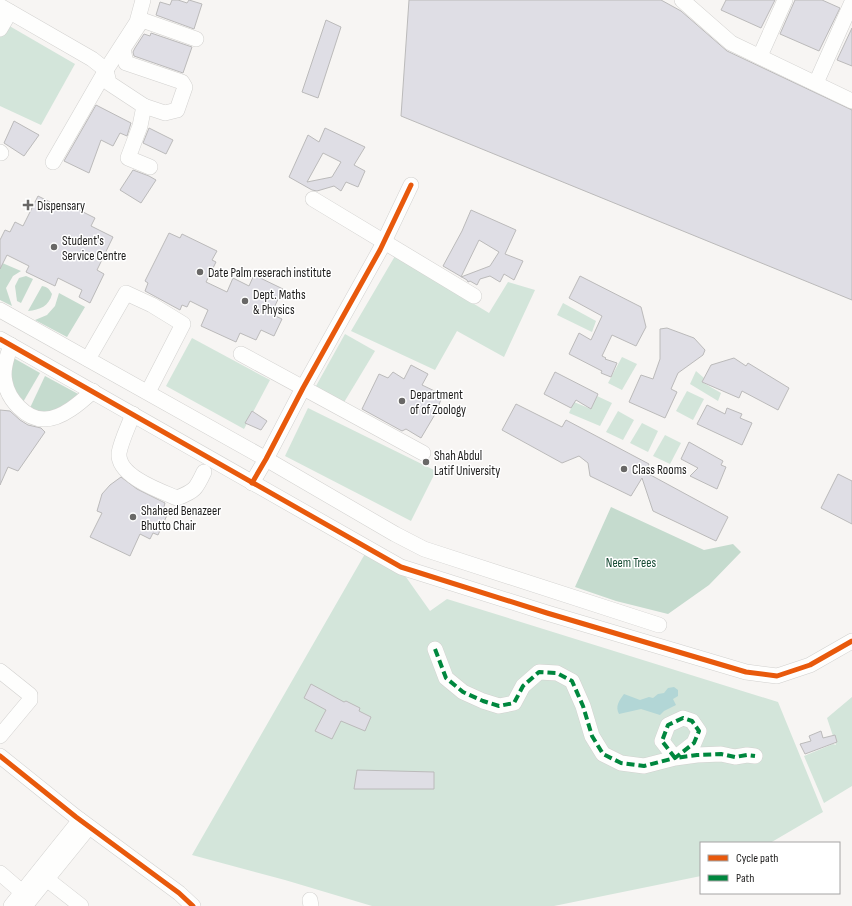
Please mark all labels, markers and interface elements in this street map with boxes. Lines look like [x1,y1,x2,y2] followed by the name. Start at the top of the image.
[37,198,85,214] place label: Dispensary
[22,199,34,211] marker: Dispensary
[62,233,126,264] place label: Student's Service Centre
[49,242,59,252] marker: Student's Service Centre
[208,265,331,281] place label: Date Palm reserach institute
[195,267,205,277] marker: Date Palm reserach institute
[253,287,306,318] place label: Dept. Maths & Physics
[240,296,250,306] marker: Dept. Maths & Physics
[410,387,466,418] place label: Department of of Zoology
[397,396,407,406] marker: Department of of Zoology
[434,448,500,479] place label: Shah Abdul Latif University
[421,457,431,467] marker: Shah Abdul Latif University
[632,462,687,478] place label: Class Rooms
[619,464,629,474] marker: Class Rooms
[141,503,221,534] place label: Shaheed Benazeer Bhutto Chair
[128,512,138,522] marker: Shaheed Benazeer Bhutto Chair
[606,555,657,571] park label: Neem Trees
[700,842,840,894] legend
[736,851,778,866] text: Cycle path
[736,871,754,886] text: Path

